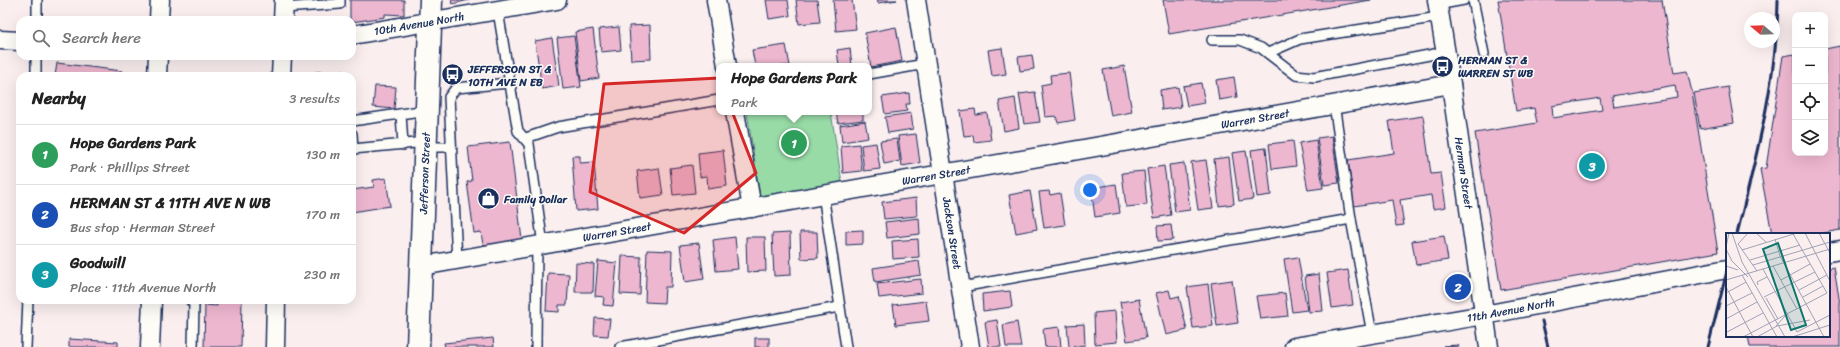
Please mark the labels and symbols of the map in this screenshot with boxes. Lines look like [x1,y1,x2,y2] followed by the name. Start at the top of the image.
[373,6,466,41] street label: 10th Avenue North
[1744,12,1780,48] north arrow
[1457,51,1533,83] place label: HERMAN ST & WARREN ST WB
[1429,53,1455,79] bus stop icon: HERMAN ST & WARREN ST WB
[467,60,551,92] place label: JEFFERSON ST & 10TH AVE N EB
[439,62,465,88] bus stop icon: JEFFERSON ST & 10TH AVE N EB
[1219,103,1291,134] street label: Warren Street
[781,128,807,158] pin: 1
[413,131,436,216] street label: Jefferson Street
[1449,136,1479,211] street label: Herman Street
[1579,151,1605,181] pin: 3
[900,160,972,190] street label: Warren Street
[1080,180,1100,200] your location
[476,186,502,212] shop icon: Family Dollar
[503,190,568,209] place label: Family Dollar
[937,195,967,271] street label: Jackson Street
[581,216,653,247] street label: Warren Street
[1726,233,1830,337] inset map
[1445,272,1471,302] pin: 2
[1466,292,1557,327] street label: 11th Avenue North

